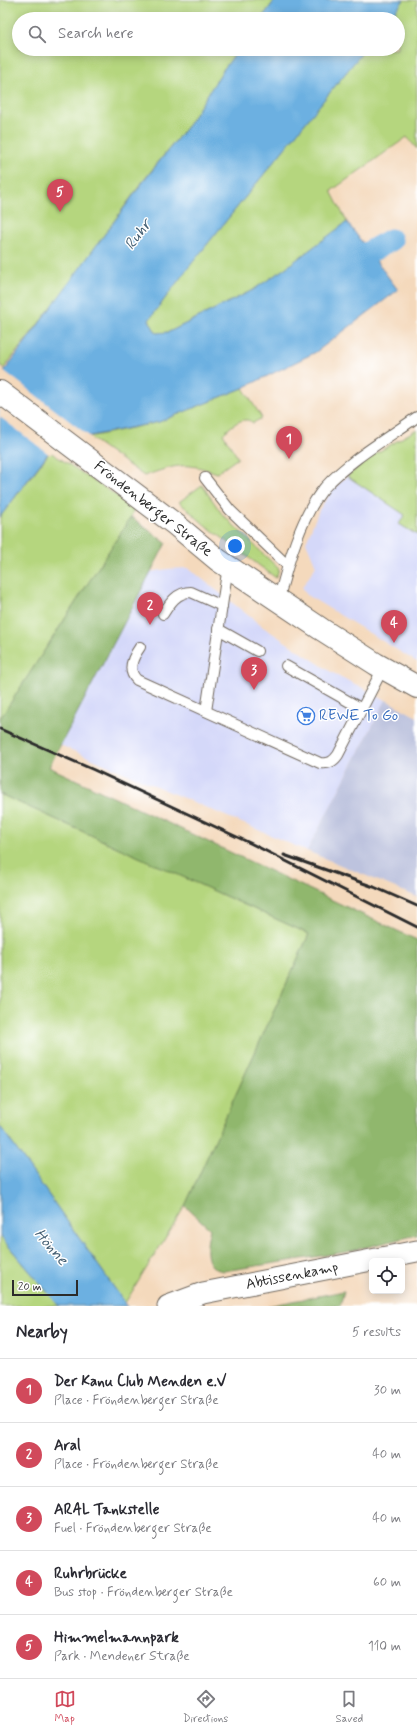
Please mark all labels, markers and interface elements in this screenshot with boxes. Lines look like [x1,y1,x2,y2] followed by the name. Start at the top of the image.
[12,12,405,56] search box
[26,23,48,45] icon: search
[58,24,134,44] text: Search here
[47,179,73,212] pin: 5
[120,214,158,254] water label: Ruhr
[276,426,302,459] pin: 1
[89,456,216,562] street label: Fröndenberger Straße
[225,536,245,556] your location
[137,592,163,625] pin: 2
[381,610,407,643] pin: 4
[241,657,267,690] pin: 3
[296,706,316,726] supermarket icon: REWE To Go
[319,706,398,726] place label: REWE To Go
[29,1224,74,1271] water label: Hönne
[244,1257,340,1295] street label: Abtissenkamp
[369,1258,405,1294] map controls
[369,1258,405,1294] button: locate
[12,1278,78,1297] scale bar
[18,1280,41,1294] text: 20 m
[16,1321,68,1343] text: Nearby
[352,1324,401,1341] text: 5 results
[54,1372,226,1392] text: Der Kanu Club Menden e.V
[26,1382,32,1399] text: 1
[374,1382,401,1399] text: 30 m
[54,1392,219,1409] text: Place · Fröndenberger Straße
[54,1436,81,1456] text: Aral
[26,1446,32,1463] text: 2
[372,1446,401,1463] text: 40 m
[54,1456,219,1473] text: Place · Fröndenberger Straße
[54,1500,160,1520] text: ARAL Tankstelle
[26,1510,32,1527] text: 3
[372,1510,401,1527] text: 40 m
[54,1520,212,1537] text: Fuel · Fröndenberger Straße
[54,1564,127,1584] text: Ruhrbrücke
[25,1574,33,1591] text: 4
[373,1574,401,1591] text: 60 m
[54,1584,233,1601] text: Bus stop · Fröndenberger Straße
[54,1628,179,1648] text: Himmelmannpark
[25,1638,33,1655] text: 5
[368,1638,401,1655] text: 110 m
[54,1648,190,1665] text: Park · Mendener Straße
[54,1688,76,1726] tab: Map
[183,1688,228,1726] tab: Directions
[336,1688,363,1726] tab: Saved

